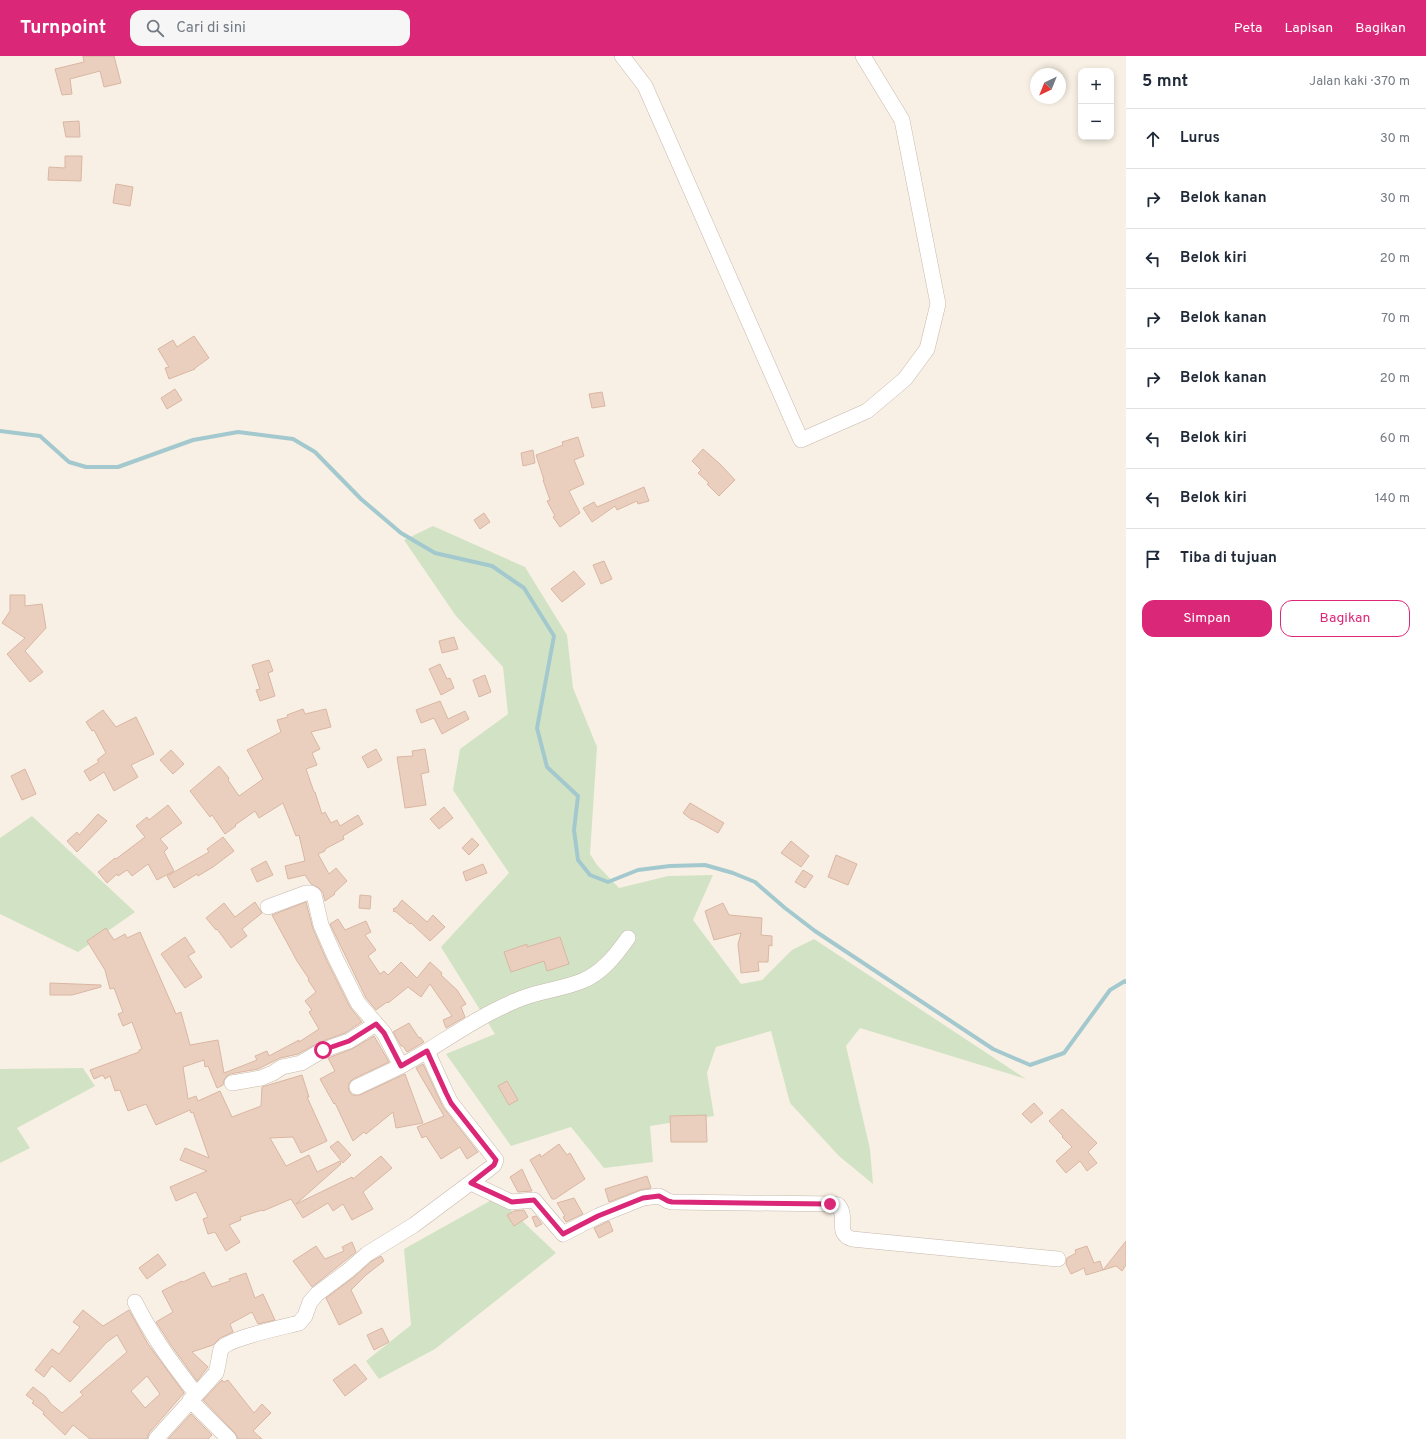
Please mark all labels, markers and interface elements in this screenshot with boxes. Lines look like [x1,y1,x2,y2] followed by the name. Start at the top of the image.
[130,10,410,46] search box
[20,16,106,40] text: Turnpoint
[144,17,166,39] icon: search
[176,19,246,38] text: Cari di sini
[1234,20,1262,37] text: Peta
[1284,20,1333,37] text: Lapisan
[1355,20,1406,37] text: Bagikan
[1030,68,1066,104] north arrow
[1078,68,1114,140] map controls
[1078,68,1114,104] button: +
[1142,71,1188,93] text: 5 mnt
[1309,74,1410,90] text: Jalan kaki · 370 m
[1078,104,1114,140] button: −
[1142,128,1164,150] icon: ahead
[1180,129,1220,148] text: Lurus
[1380,131,1410,147] text: 30 m
[1142,188,1164,210] icon: right
[1180,189,1267,208] text: Belok kanan
[1380,191,1410,207] text: 30 m
[1142,248,1164,270] icon: left
[1180,249,1247,268] text: Belok kiri
[1380,251,1410,267] text: 20 m
[1142,308,1164,330] icon: right
[1180,309,1267,328] text: Belok kanan
[1381,311,1410,327] text: 70 m
[1142,368,1164,390] icon: right
[1180,369,1267,388] text: Belok kanan
[1380,371,1410,387] text: 20 m
[1142,428,1164,450] icon: left
[1180,429,1247,448] text: Belok kiri
[1380,431,1410,447] text: 60 m
[1142,488,1164,510] icon: left
[1180,489,1247,508] text: Belok kiri
[1375,491,1410,507] text: 140 m
[1142,548,1164,570] icon: arrive
[1180,549,1277,568] text: Tiba di tujuan
[1142,600,1272,637] button: Simpan
[1280,600,1410,637] button: Bagikan
[314,1041,332,1059] route start
[821,1195,839,1213] route end

